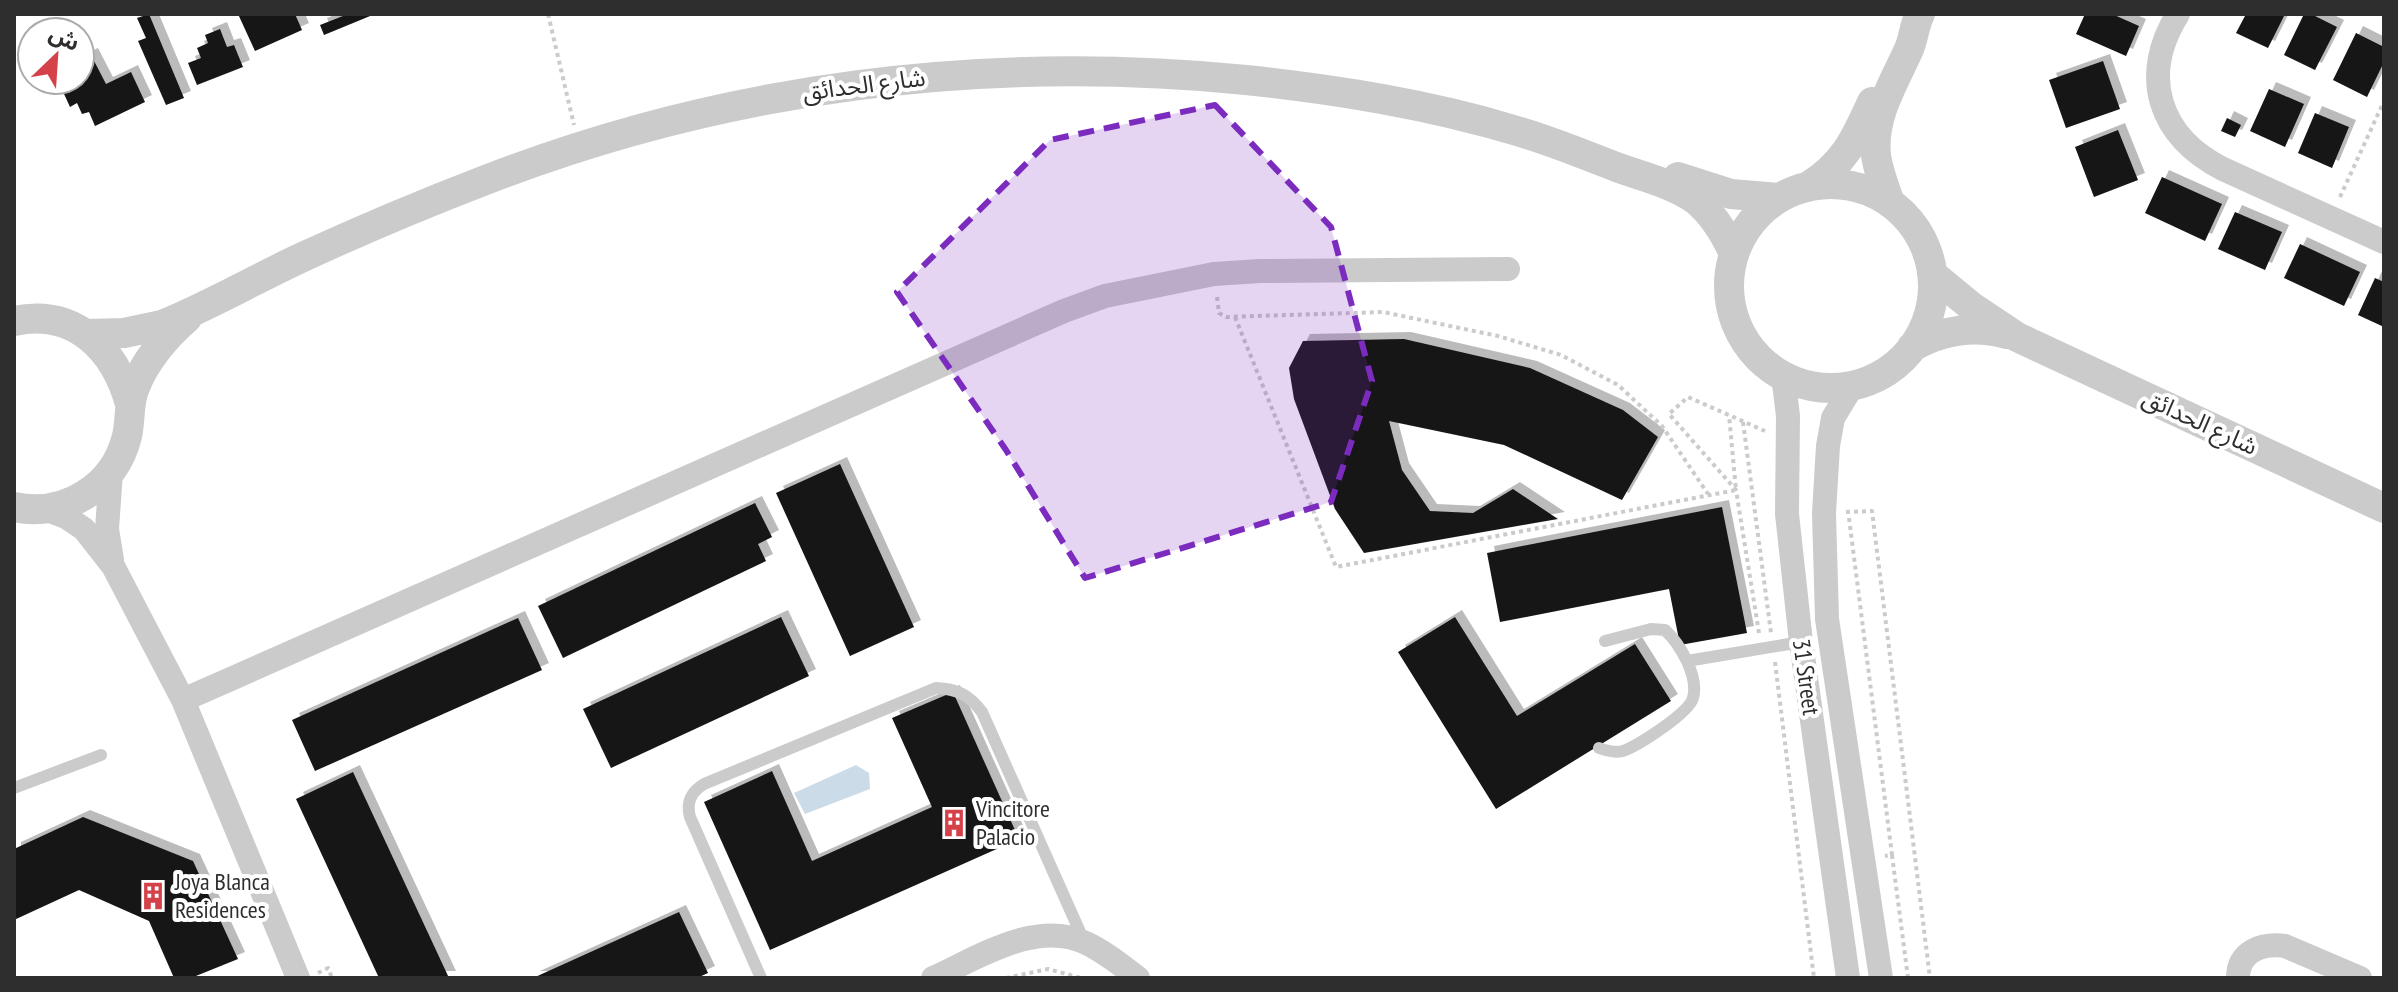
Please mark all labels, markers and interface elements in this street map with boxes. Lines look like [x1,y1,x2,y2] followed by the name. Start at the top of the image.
[16,16,96,96] north arrow
[45,19,84,57] text: ش
[801,62,927,109] street label: شارع الحدائق
[2137,381,2263,463] street label: شارع الحدائق
[1786,637,1827,717] street label: 31 Street
[975,793,1050,852] place label: Vincitore Palacio
[939,808,969,838] building icon: Vincitore Palacio
[174,866,270,925] place label: Joya Blanca Residences
[138,881,168,911] building icon: Joya Blanca Residences

